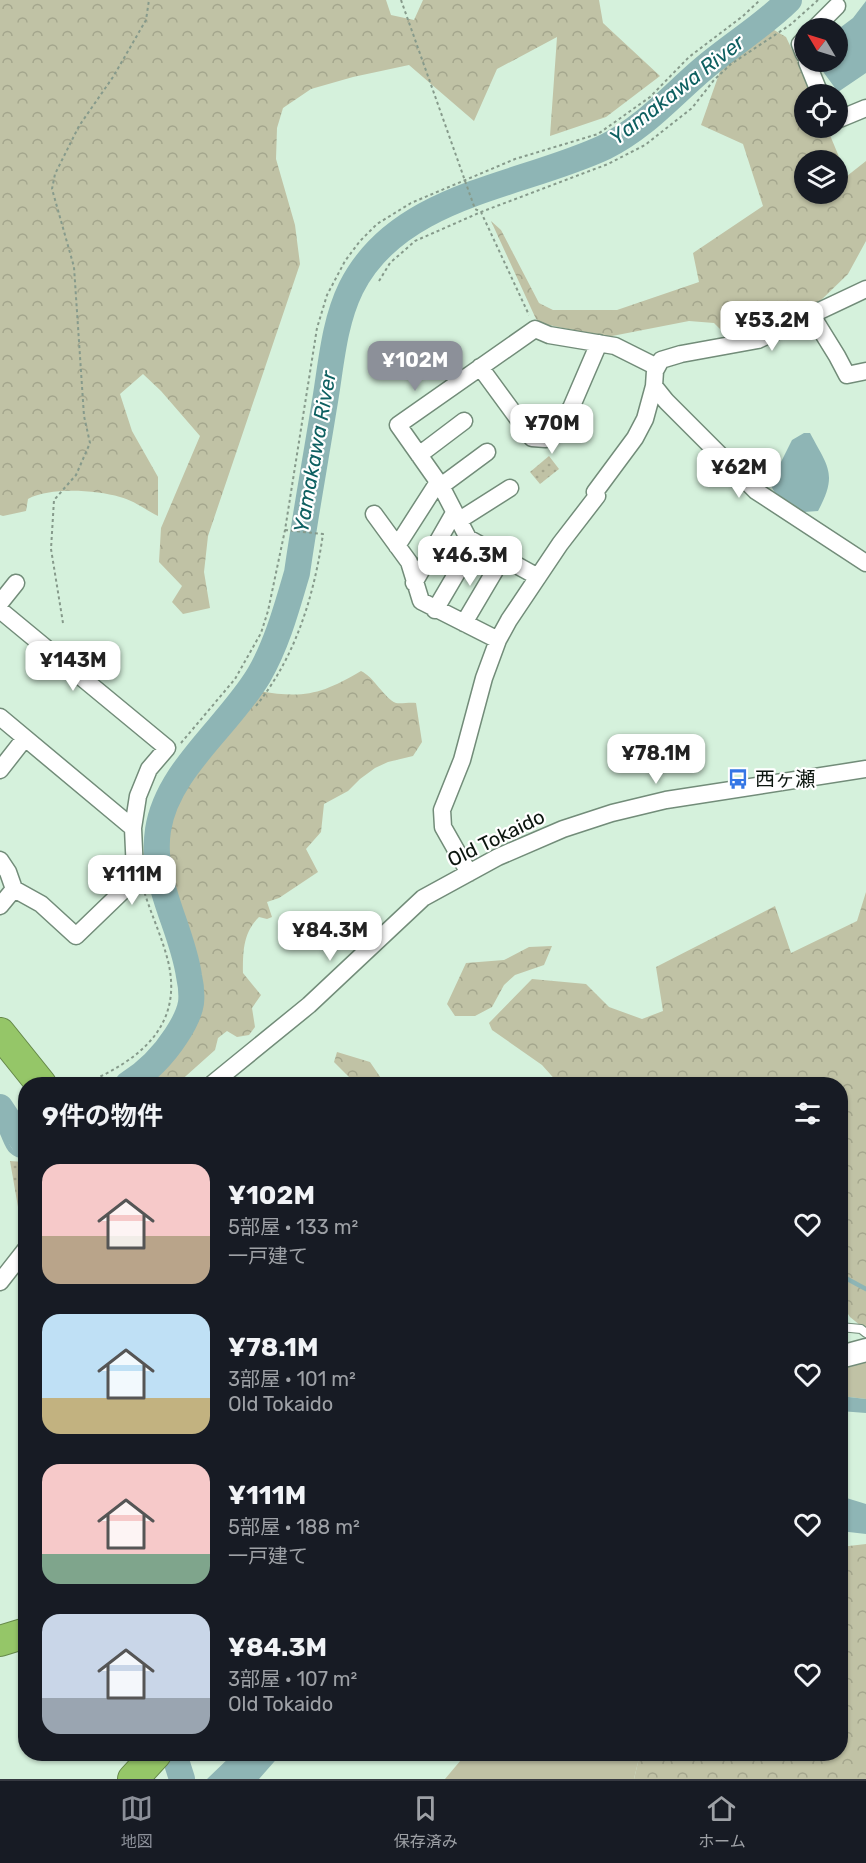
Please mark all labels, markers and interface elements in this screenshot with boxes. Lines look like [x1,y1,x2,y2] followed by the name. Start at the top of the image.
[794,18,848,72] north arrow
[794,18,848,204] map controls
[604,29,750,150] water label: Yamakawa River
[794,84,848,138] button: locate
[794,150,848,204] button: layers
[723,301,821,352] pin: ¥53.2M
[734,308,810,332] text: ¥53.2M
[373,341,457,392] pin: ¥102M
[382,348,448,372] text: ¥102M
[288,368,341,535] water label: Yamakawa River
[516,404,588,455] pin: ¥70M
[524,411,580,435] text: ¥70M
[703,448,775,499] pin: ¥62M
[711,455,767,479] text: ¥62M
[421,536,519,587] pin: ¥46.3M
[432,543,508,567] text: ¥46.3M
[31,641,115,692] pin: ¥143M
[39,648,107,672] text: ¥143M
[607,734,705,785] pin: ¥78.1M
[621,741,691,765] text: ¥78.1M
[726,767,750,791] bus stop icon: 西ヶ瀬
[755,767,815,791] place label: 西ヶ瀬
[443,804,549,872] street label: Old Tokaido
[90,855,174,906] pin: ¥111M
[102,862,162,886] text: ¥111M
[281,911,379,962] pin: ¥84.3M
[292,918,368,942] text: ¥84.3M
[791,1097,824,1130] icon: filters
[42,1101,163,1132] text: 9件の物件
[228,1180,315,1211] text: ¥102M
[90,1188,162,1260] icon: home
[791,1208,824,1241] icon: heart
[228,1215,358,1239] text: 5部屋 · 133 m²
[228,1244,308,1268] text: 一戸建て
[228,1332,318,1363] text: ¥78.1M
[90,1338,162,1410] icon: home
[791,1358,824,1391] icon: heart
[228,1367,356,1391] text: 3部屋 · 101 m²
[228,1392,333,1416] text: Old Tokaido
[228,1480,306,1511] text: ¥111M
[90,1488,162,1560] icon: home
[791,1508,824,1541] icon: heart
[228,1515,360,1539] text: 5部屋 · 188 m²
[228,1544,308,1568] text: 一戸建て
[228,1632,327,1663] text: ¥84.3M
[90,1638,162,1710] icon: home
[791,1658,824,1691] icon: heart
[228,1667,357,1691] text: 3部屋 · 107 m²
[228,1692,333,1716] text: Old Tokaido
[120,1792,153,1852] tab: 地図
[394,1792,458,1852] tab: 保存済み
[698,1792,746,1852] tab: ホーム

